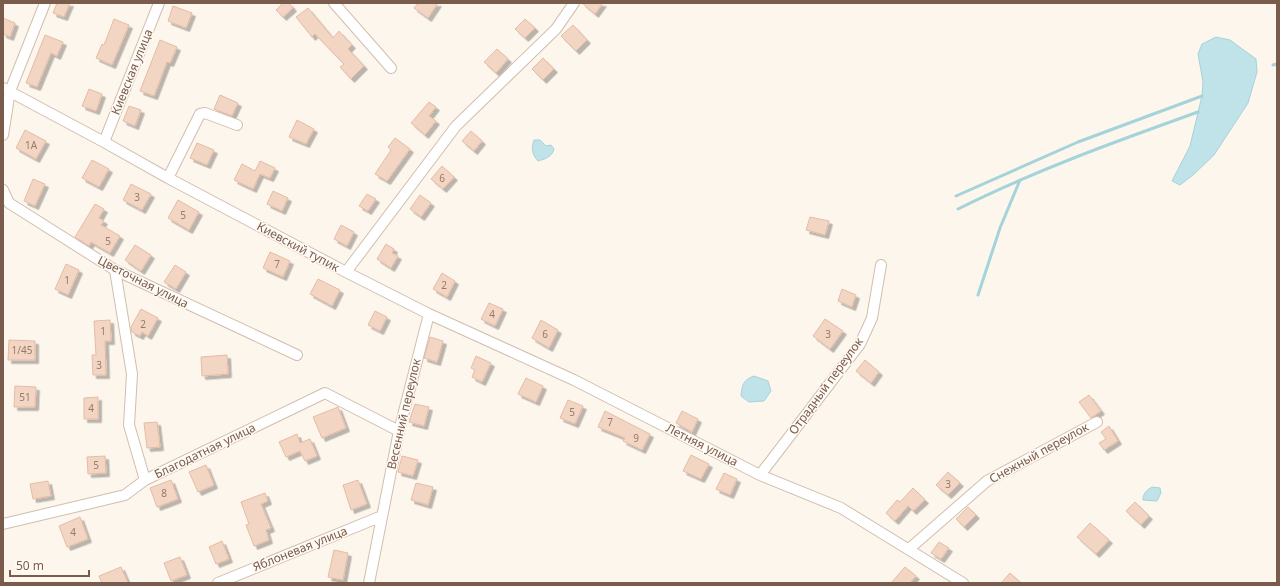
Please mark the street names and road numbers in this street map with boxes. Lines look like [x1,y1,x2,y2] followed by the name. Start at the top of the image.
[107,26,156,117] street label: Киевская улица
[254,218,343,276] street label: Киевский тупик
[95,251,192,312] street label: Цветочная улица
[784,333,867,438] street label: Отрадный переулок
[383,356,425,471] street label: Весенний переулок
[986,418,1092,487] street label: Снежный переулок
[151,419,258,482] street label: Благодатная улица
[663,419,741,470] street label: Летняя улица
[250,522,350,575] street label: Яблоневая улица

